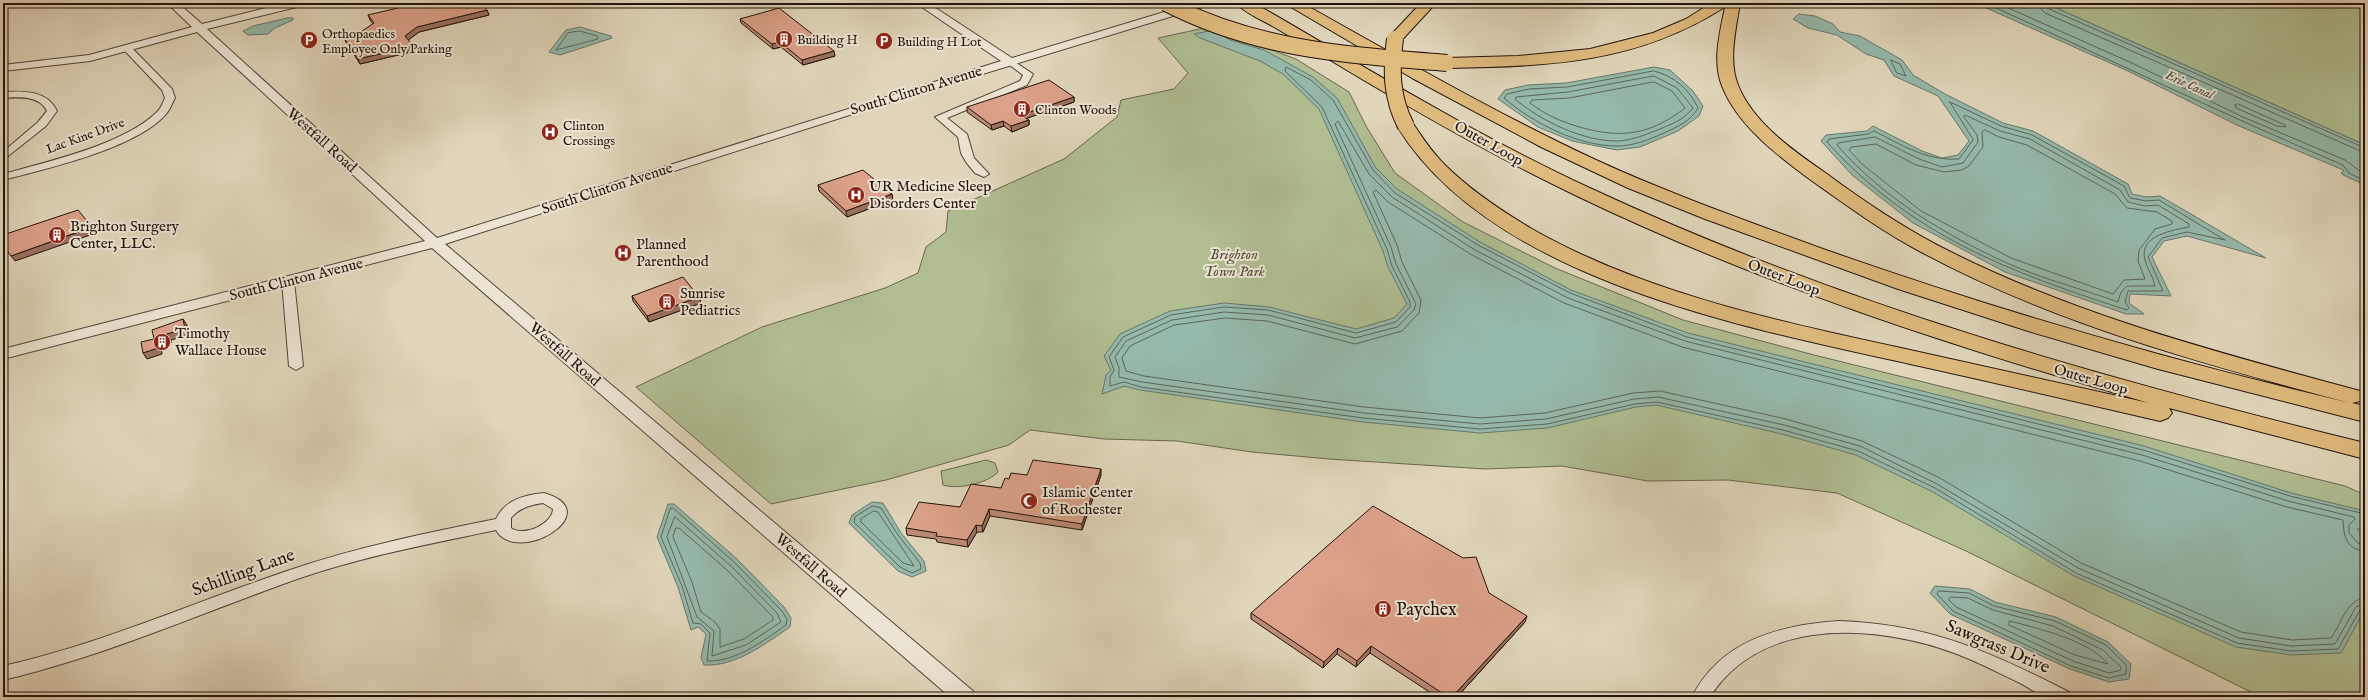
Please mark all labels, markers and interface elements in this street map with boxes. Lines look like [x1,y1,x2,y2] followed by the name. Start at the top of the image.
[322,26,453,58] place label: Orthopaedics Employee Only Parking
[774,29,794,49] building icon: Building H
[299,30,319,50] parking icon: Orthopaedics Employee Only Parking
[874,31,894,51] parking icon: Building H Lot
[797,32,858,49] place label: Building H
[897,34,982,51] place label: Building H Lot
[848,61,985,120] street label: South Clinton Avenue
[2162,66,2217,104] water label: Erie Canal
[1012,99,1032,119] building icon: Clinton Woods
[1035,102,1117,119] place label: Clinton Woods
[283,104,362,178] street label: Westfall Road
[44,114,127,158] street label: Lac Kine Drive
[1451,117,1527,170] street label: Outer Loop
[563,118,616,150] place label: Clinton Crossings
[540,122,560,142] hospital icon: Clinton Crossings
[539,158,675,219] street label: South Clinton Avenue
[869,177,991,213] place label: UR Medicine Sleep Disorders Center
[846,185,866,205] hospital icon: UR Medicine Sleep Disorders Center
[70,217,179,253] place label: Brighton Surgery Center, LLC.
[47,225,67,245] building icon: Brighton Surgery Center, LLC.
[636,235,710,271] place label: Planned Parenthood
[613,243,633,263] hospital icon: Planned Parenthood
[1203,245,1265,281] park label: Brighton Town Park
[227,254,365,305] street label: South Clinton Avenue
[1745,255,1823,300] street label: Outer Loop
[680,284,740,320] place label: Sunrise Pediatrics
[657,292,677,312] building icon: Sunrise Pediatrics
[525,318,605,391] street label: Westfall Road
[175,324,267,360] place label: Timothy Wallace House
[152,332,172,352] building icon: Timothy Wallace House
[2052,360,2130,399] street label: Outer Loop
[1042,483,1133,519] place label: Islamic Center of Rochester
[1019,491,1039,511] mosque icon: Islamic Center of Rochester
[771,529,851,602] street label: Westfall Road
[189,544,298,603] street label: Schilling Lane
[1373,599,1393,619] building icon: Paychex
[1396,599,1457,622] place label: Paychex
[1942,615,2053,680] street label: Sawgrass Drive

